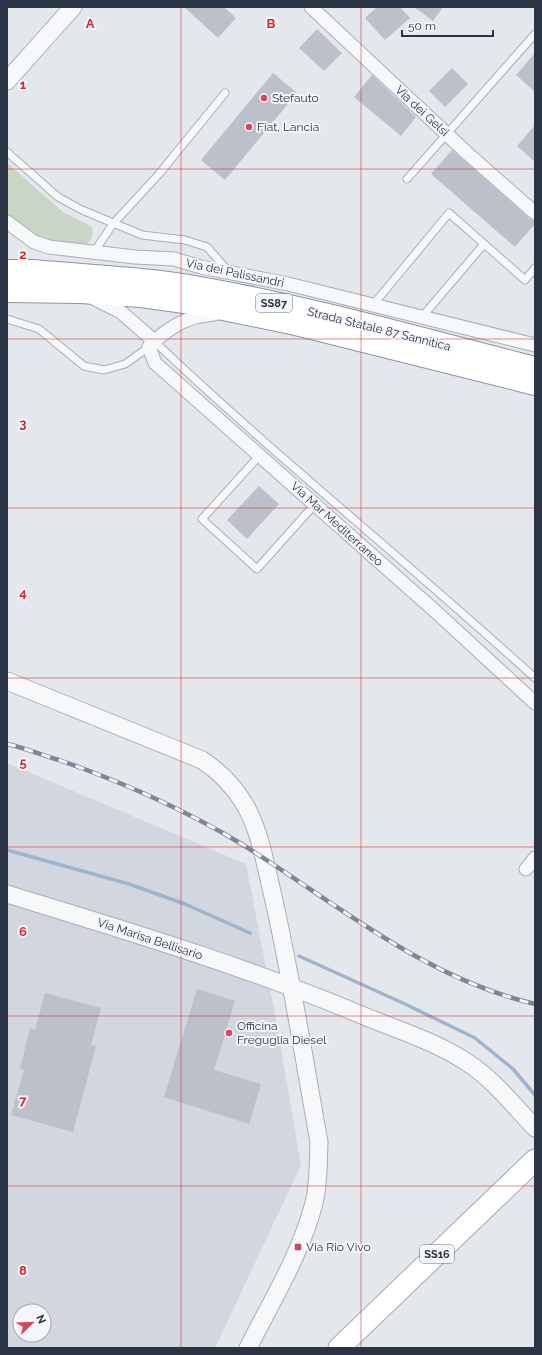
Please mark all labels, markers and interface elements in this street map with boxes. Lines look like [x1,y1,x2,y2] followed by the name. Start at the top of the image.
[402,12,493,38] scale bar
[86,16,95,31] text: A
[267,16,276,31] text: B
[408,19,436,33] text: 50 m
[20,77,27,92] text: 1
[392,83,452,139] street label: Via dei Gelsi
[272,91,319,105] place label: Stefauto
[259,93,269,103] marker: Stefauto
[257,120,319,134] place label: Fiat, Lancia
[244,122,254,132] marker: Fiat, Lancia
[19,247,27,262] text: 2
[185,256,285,290] street label: Via dei Palissandri
[256,294,292,312] road number: SS87
[306,304,452,354] street label: Strada Statale 87 Sannitica
[19,416,27,431] text: 3
[288,479,386,569] street label: Via Mar Mediterraneo
[19,585,27,600] text: 4
[19,755,27,770] text: 5
[95,915,205,963] street label: Via Marisa Bellisario
[19,924,27,939] text: 6
[237,1019,327,1047] place label: Officina Freguglia Diesel
[224,1028,234,1038] marker: Officina Freguglia Diesel
[19,1093,27,1108] text: 7
[306,1240,371,1254] place label: Via Rio Vivo
[293,1242,303,1252] marker: Via Rio Vivo
[420,1245,454,1263] road number: SS16
[19,1263,27,1278] text: 8
[12,1303,52,1343] north arrow
[33,1313,48,1326] text: N

